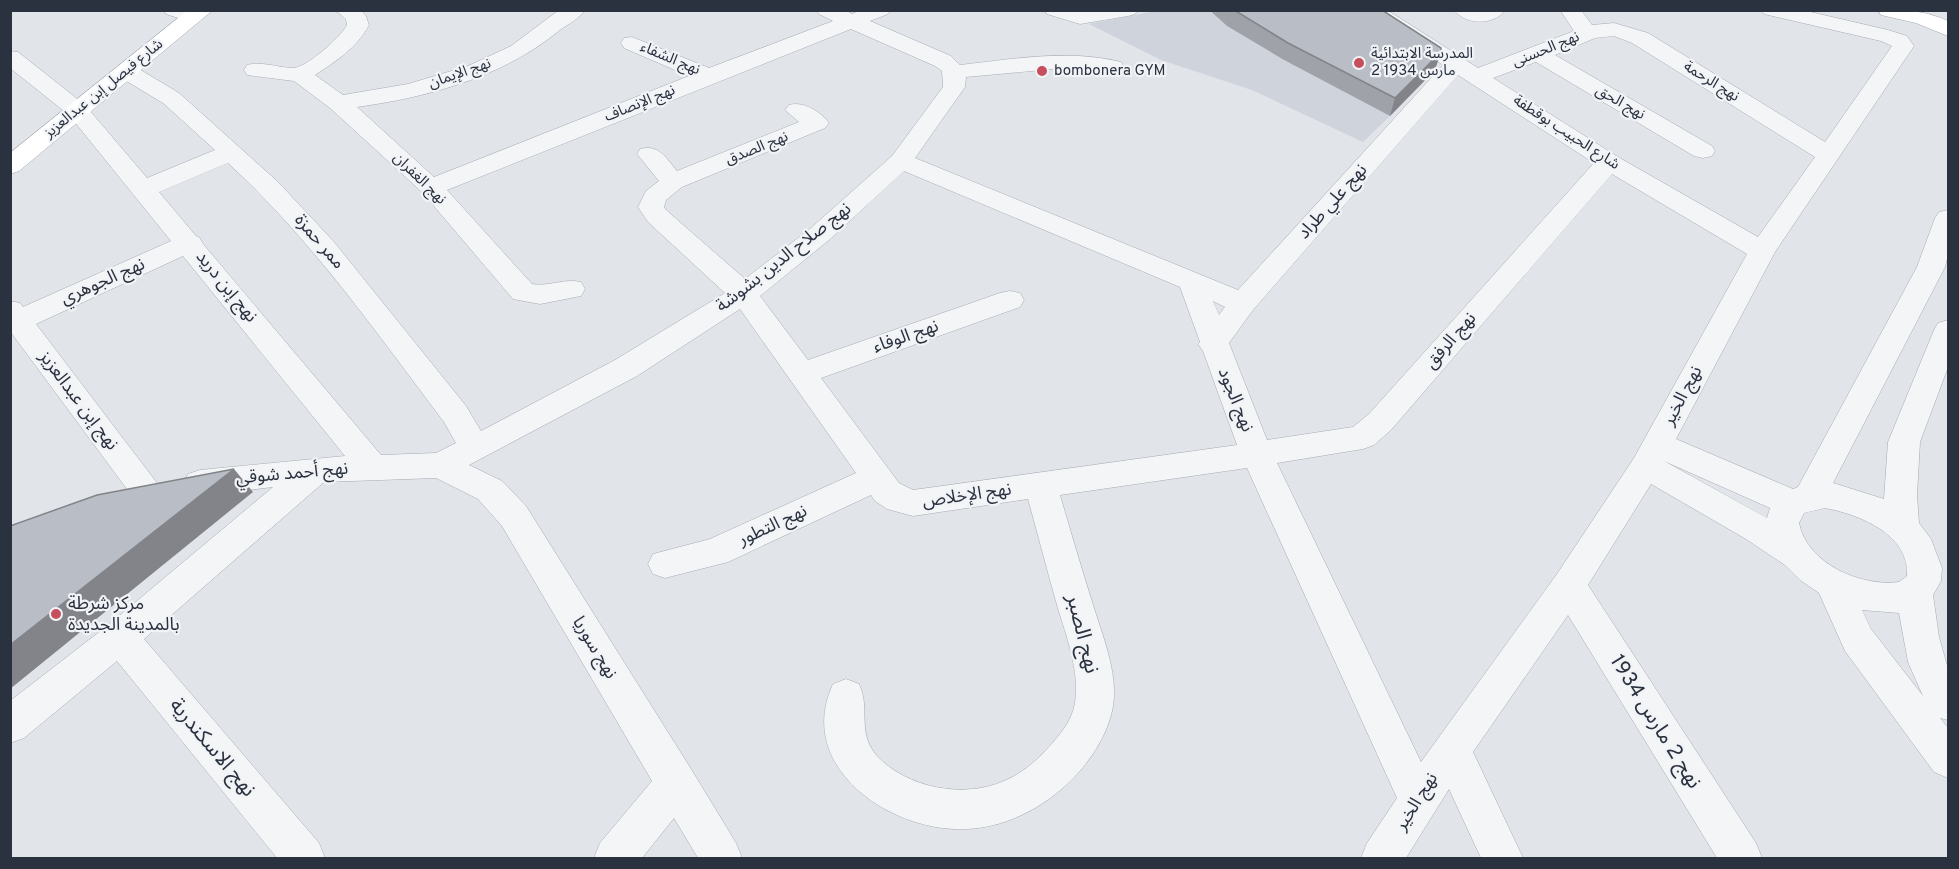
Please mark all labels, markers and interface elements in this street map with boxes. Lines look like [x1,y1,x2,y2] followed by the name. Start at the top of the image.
[1510,28,1583,73] street label: نهج الحسنى
[40,35,168,144] street label: شارع فيصل إبن عبدالعزيز
[637,38,703,81] street label: نهج الشفاء
[1371,45,1473,81] place label: المدرسة الابتدائية 2 مارس 1934
[426,54,494,95] street label: نهج الإيمان
[1352,56,1366,70] marker: المدرسة الابتدائية 2 مارس 1934
[1679,57,1743,107] street label: نهج الرحمة
[1054,62,1166,81] place label: bombonera GYM
[1035,64,1049,78] marker: bombonera GYM
[602,81,679,128] street label: نهج الإنصاف
[1591,81,1648,126] street label: نهج الحق
[1508,91,1623,176] street label: شارع الحبيب بوقطفة
[723,128,792,171] street label: نهج الصدق
[388,149,450,210] street label: نهج الغفران
[1293,160,1373,245] street label: نهج علي طراد
[712,198,856,318] street label: نهج صلاح الدين بشوشة
[289,210,349,274] street label: ممر حمزة
[190,246,262,328] street label: نهج إبن دريد
[57,253,149,311] street label: نهج الجوهري
[1420,308,1482,374] street label: نهج الرفق
[870,315,942,359] street label: نهج الوفاء
[33,346,123,455] street label: نهج إبن عبدالعزيز
[1657,362,1708,431] street label: نهج الخير
[1212,364,1258,436] street label: نهج الجود
[235,456,349,491] street label: نهج أحمد شوقي
[921,478,1013,514] street label: نهج الإخلاص
[734,500,811,552] street label: نهج التطور
[1059,591,1105,676] street label: نهج الصبر
[68,593,180,637] place label: مركز شرطة بالمدينة الجديدة
[49,607,63,621] marker: مركز شرطة بالمدينة الجديدة
[566,612,622,684] street label: نهج سوريا
[1603,650,1707,794] street label: نهج 2 مارس 1934
[163,693,261,803] street label: نهج الاسكندرية
[1390,769,1444,836] street label: نهج الخير

